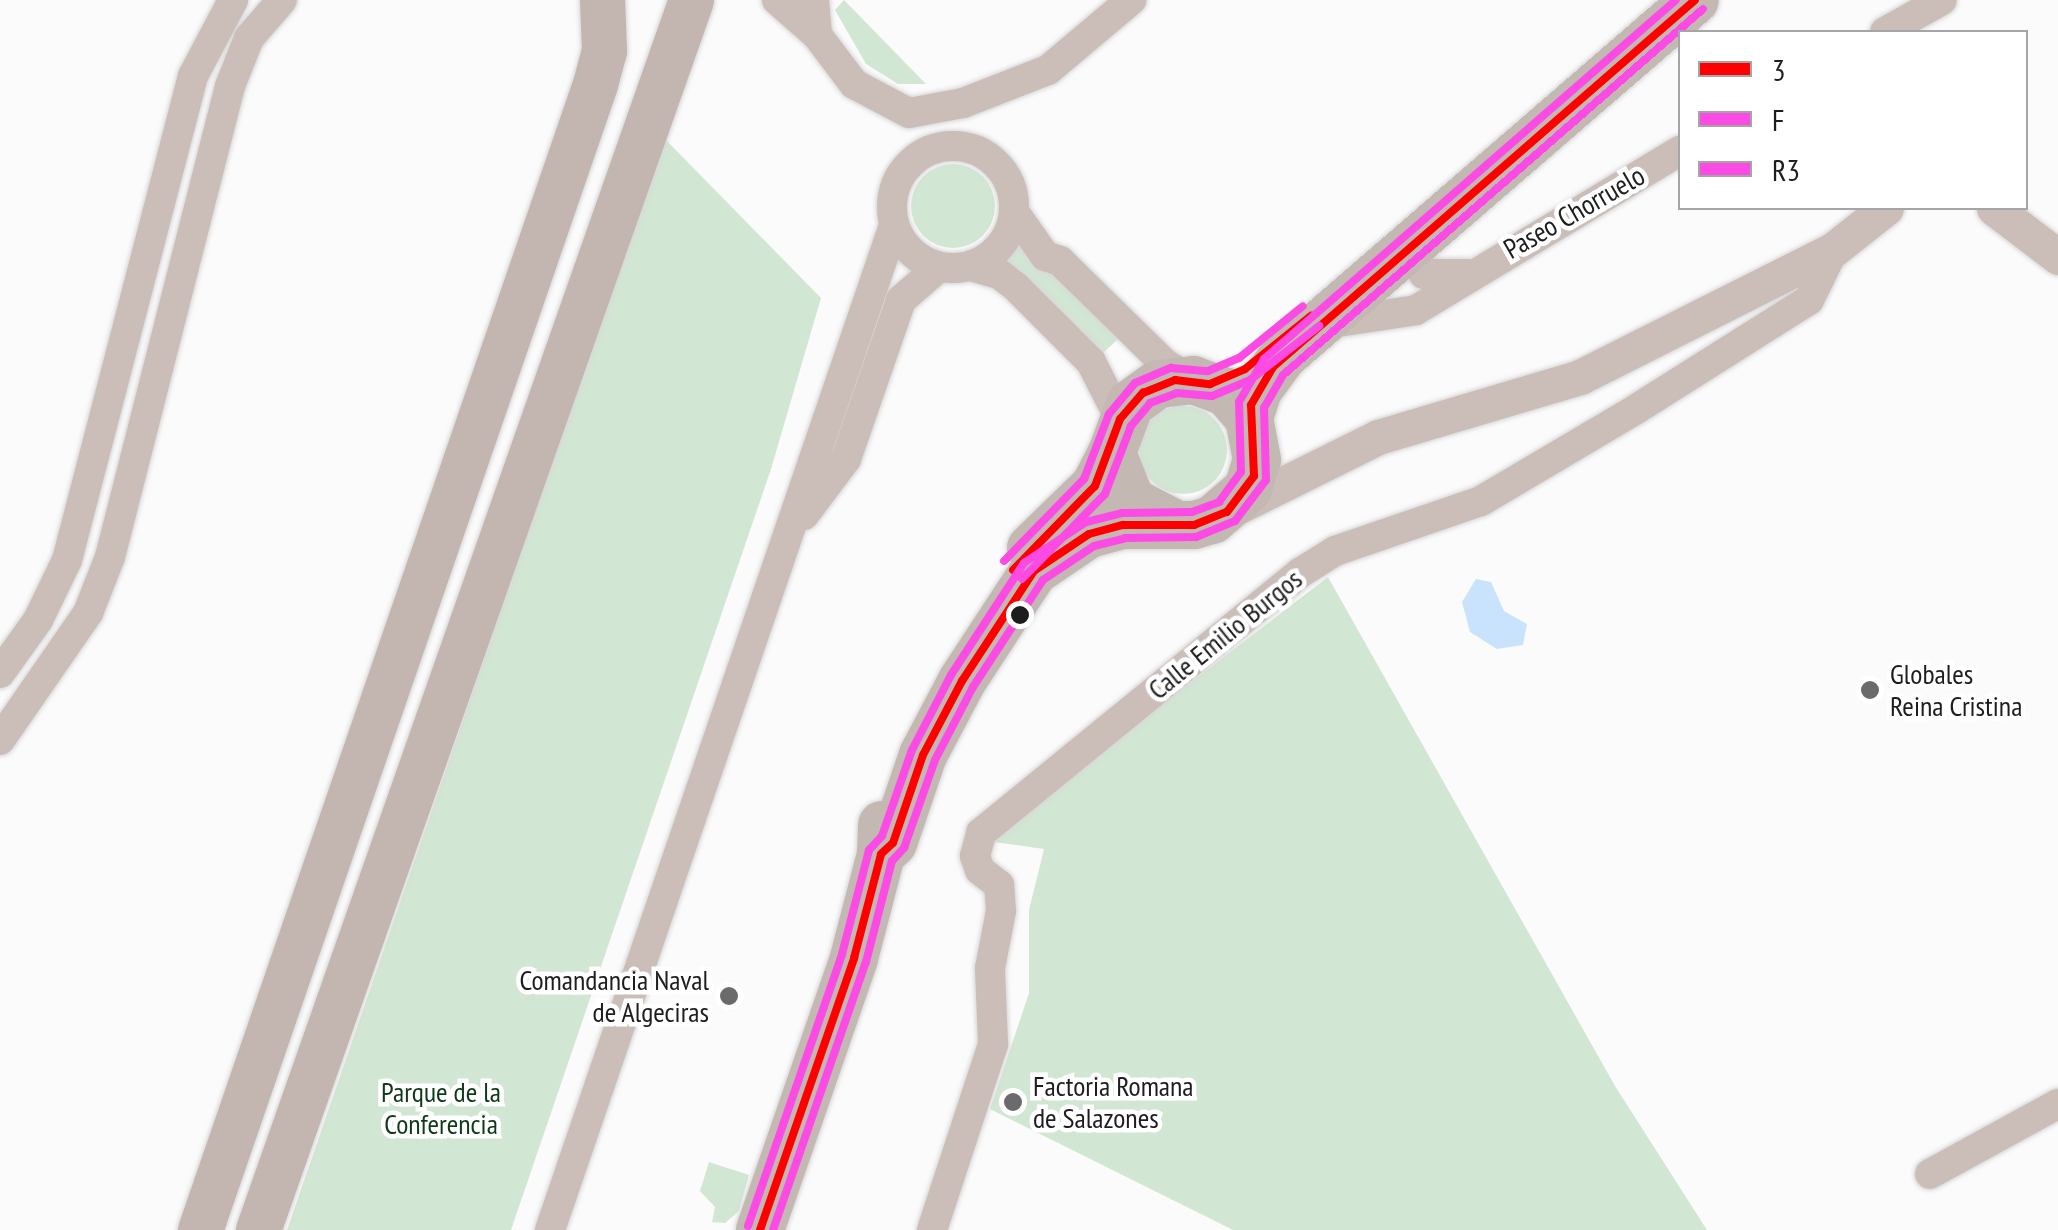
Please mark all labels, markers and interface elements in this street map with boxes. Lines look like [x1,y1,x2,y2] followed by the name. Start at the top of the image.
[1678,30,2028,210] legend
[1772,50,1786,89] text: 3
[1772,100,1784,139] text: F
[1772,150,1800,189] text: R3
[1498,158,1650,266] street label: Paseo Chorruelo
[1141,562,1309,706] street label: Calle Emilio Burgos
[1010,605,1030,625] unlabelled marker
[1890,657,2022,723] place label: Globales Reina Cristina
[1859,679,1881,701] marker: Globales Reina Cristina
[519,963,709,1029] place label: Comandancia Naval de Algeciras
[718,985,740,1007] marker: Comandancia Naval de Algeciras
[1033,1069,1194,1135] place label: Factoria Romana de Salazones
[381,1075,501,1141] park label: Parque de la Conferencia
[1002,1091,1024,1113] marker: Factoria Romana de Salazones

